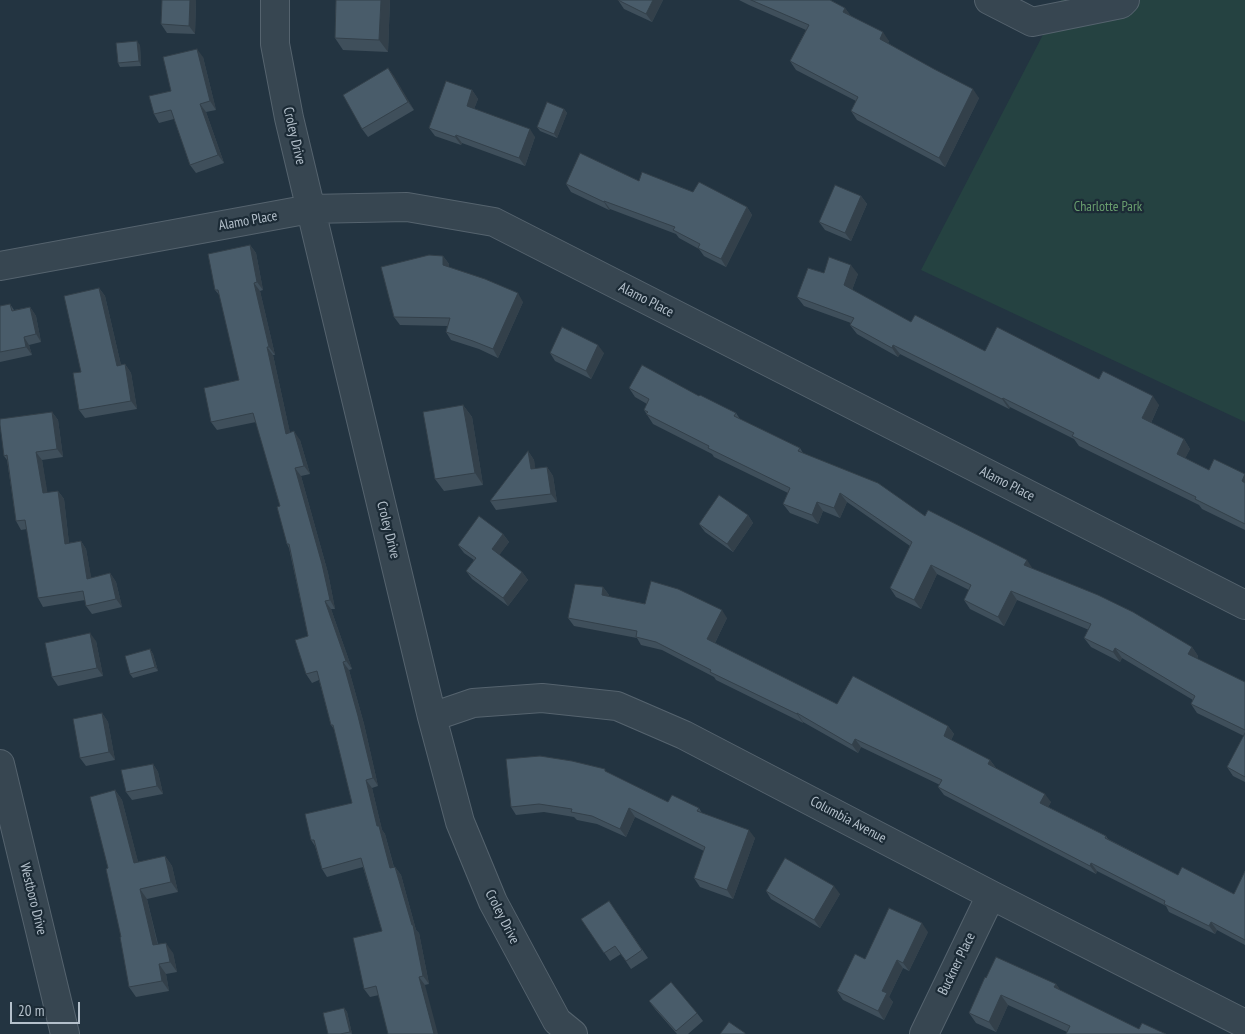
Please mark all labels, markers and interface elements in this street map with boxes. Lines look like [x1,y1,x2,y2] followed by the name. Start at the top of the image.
[279,106,309,166] street label: Croley Drive
[1074,199,1142,215] park label: Charlotte Park
[217,208,279,234] street label: Alamo Place
[616,279,676,321] street label: Alamo Place
[977,463,1037,505] street label: Alamo Place
[373,500,403,560] street label: Croley Drive
[807,793,889,847] street label: Columbia Avenue
[16,861,50,937] street label: Westboro Drive
[481,887,523,947] street label: Croley Drive
[935,930,979,998] street label: Buckner Place
[12,992,82,1024] scale bar
[18,1001,44,1020] text: 20 m

